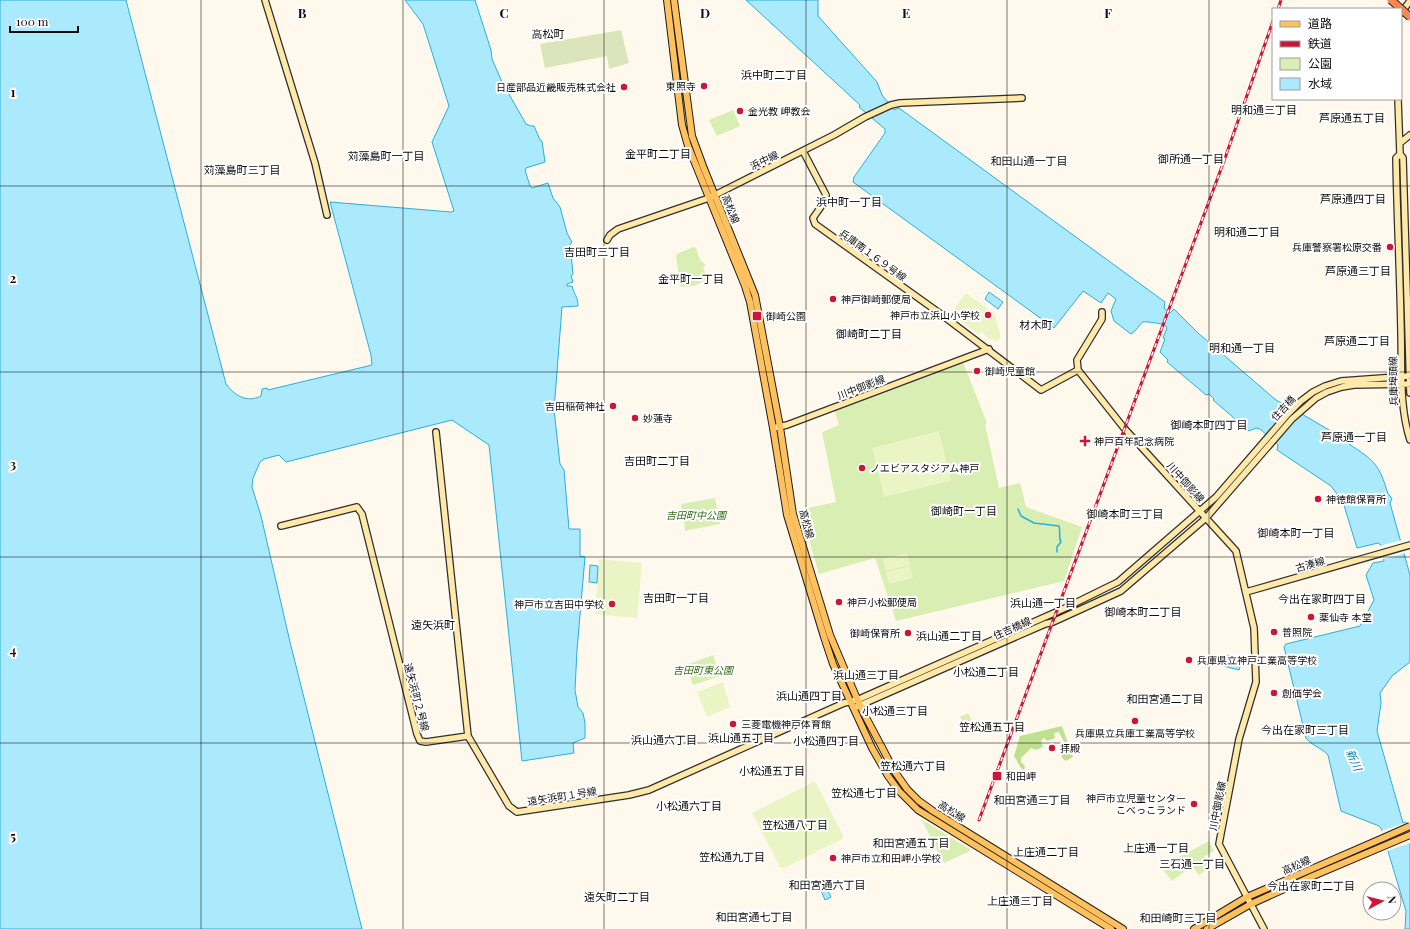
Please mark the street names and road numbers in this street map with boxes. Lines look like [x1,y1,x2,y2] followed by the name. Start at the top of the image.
[747,147,781,173] street label: 浜中線
[719,192,743,226] street label: 高松線
[837,226,909,284] street label: 兵庫南１６９号線
[1386,356,1400,406] street label: 兵庫埠頭線
[835,372,887,402] street label: 川中御影線
[1268,392,1298,424] street label: 住吉橋
[1164,459,1208,505] street label: 川中御影線
[796,508,818,540] street label: 高松線
[1294,553,1326,575] street label: 古湊線
[991,613,1033,643] street label: 住吉橋線
[401,661,433,733] street label: 遠矢浜町２号線
[1205,780,1229,832] street label: 川中御影線
[526,784,598,808] street label: 遠矢浜町１号線
[936,797,968,825] street label: 高松線
[1279,853,1313,877] street label: 高松線

